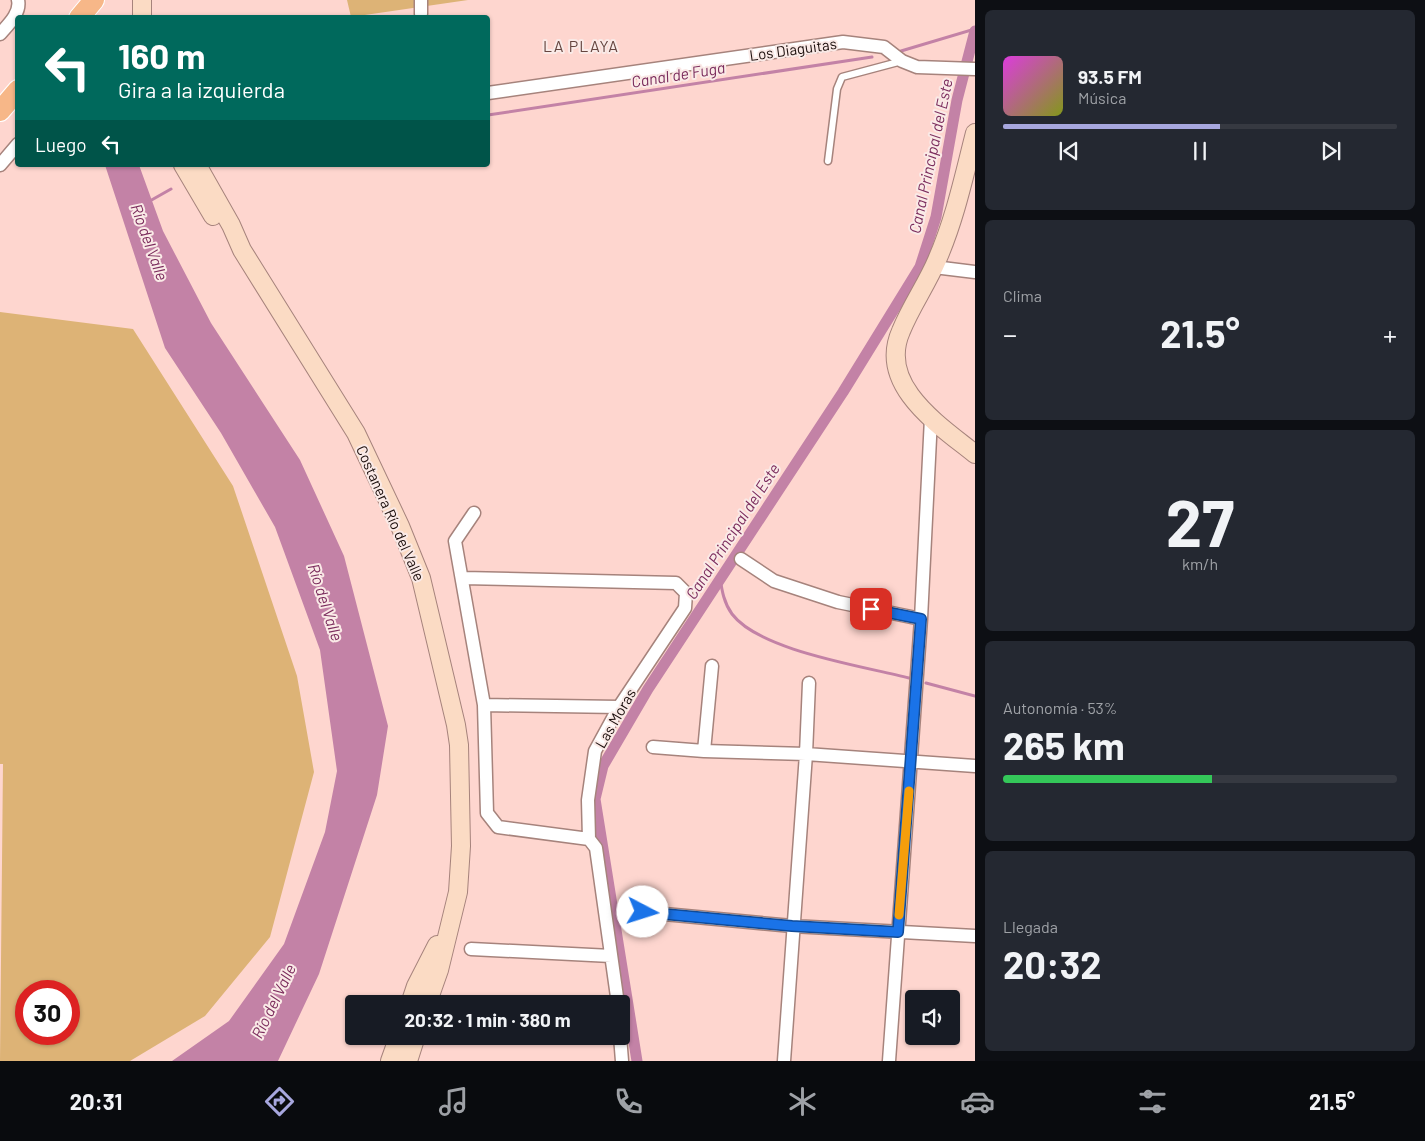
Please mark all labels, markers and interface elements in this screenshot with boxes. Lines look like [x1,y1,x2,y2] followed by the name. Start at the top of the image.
[118,34,205,76] text: 160 m
[748,34,838,64] street label: Los Diaguitas
[35,35,100,100] icon: left
[543,36,619,55] district label: LA PLAYA
[630,57,726,91] water label: Canal de Fuga
[1078,65,1142,88] text: 93.5 FM
[118,76,285,102] text: Gira a la izquierda
[904,77,956,235] water label: Canal Principal del Este
[1078,88,1126,107] text: Música
[97,130,125,158] icon: left
[35,133,87,156] text: Luego
[1055,137,1083,165] icon: previous
[1186,137,1214,165] icon: pause
[1317,137,1345,165] icon: next
[127,201,173,283] water label: Río del Valle
[1003,286,1042,305] text: Clima
[1160,310,1240,356] text: 21.5°
[1003,317,1017,351] text: −
[1383,317,1397,351] text: +
[353,442,429,584] street label: Costanera Río del Valle
[681,460,783,602] water label: Canal Principal del Este
[1166,482,1234,560] text: 27
[1182,554,1218,573] text: km/h
[305,561,347,643] water label: Río del Valle
[850,588,892,630] pin
[857,595,885,623] icon: arrive
[591,685,639,751] street label: Las Moras
[1003,698,1117,717] text: Autonomía · 53%
[1003,722,1125,768] text: 265 km
[616,885,668,937] position arrow
[1003,917,1058,936] text: Llegada
[1003,941,1102,987] text: 20:32
[247,961,299,1041] water label: Río del Valle
[15,980,80,1045] speed limit sign: 30
[905,990,960,1045] map controls
[905,990,960,1045] button: sound
[404,1008,571,1031] text: 20:32 · 1 min · 380 m
[262,1084,297,1119] icon: directions
[436,1084,471,1119] icon: music
[611,1084,646,1119] icon: phone
[785,1084,820,1119] icon: climate
[960,1084,995,1119] icon: car
[1135,1084,1170,1119] icon: filters
[70,1088,122,1114] text: 20:31
[1309,1088,1355,1114] text: 21.5°

